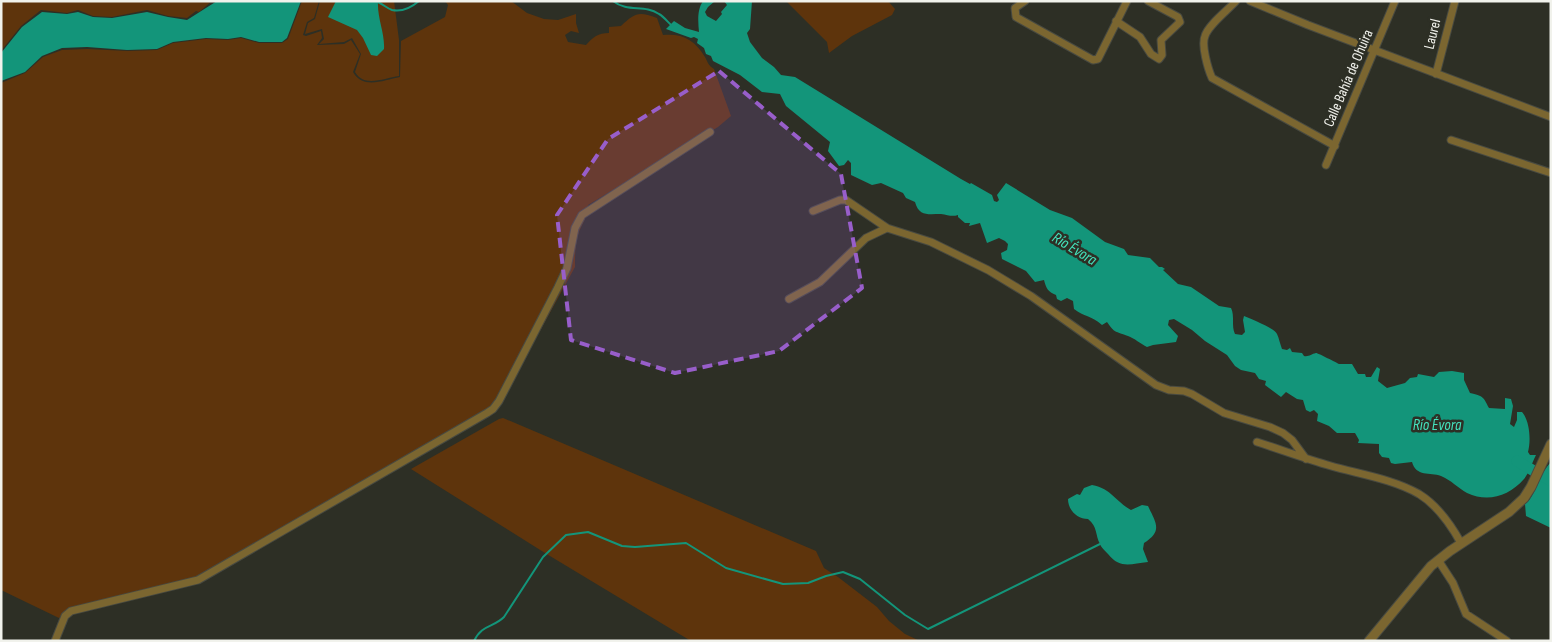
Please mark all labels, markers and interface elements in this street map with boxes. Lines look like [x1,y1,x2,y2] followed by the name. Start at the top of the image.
[1420,17,1445,51] street label: Laurel
[1319,26,1378,130] street label: Calle Bahía de Ohuira
[1048,229,1100,270] water label: Río Évora
[1413,416,1462,435] water label: Río Évora

